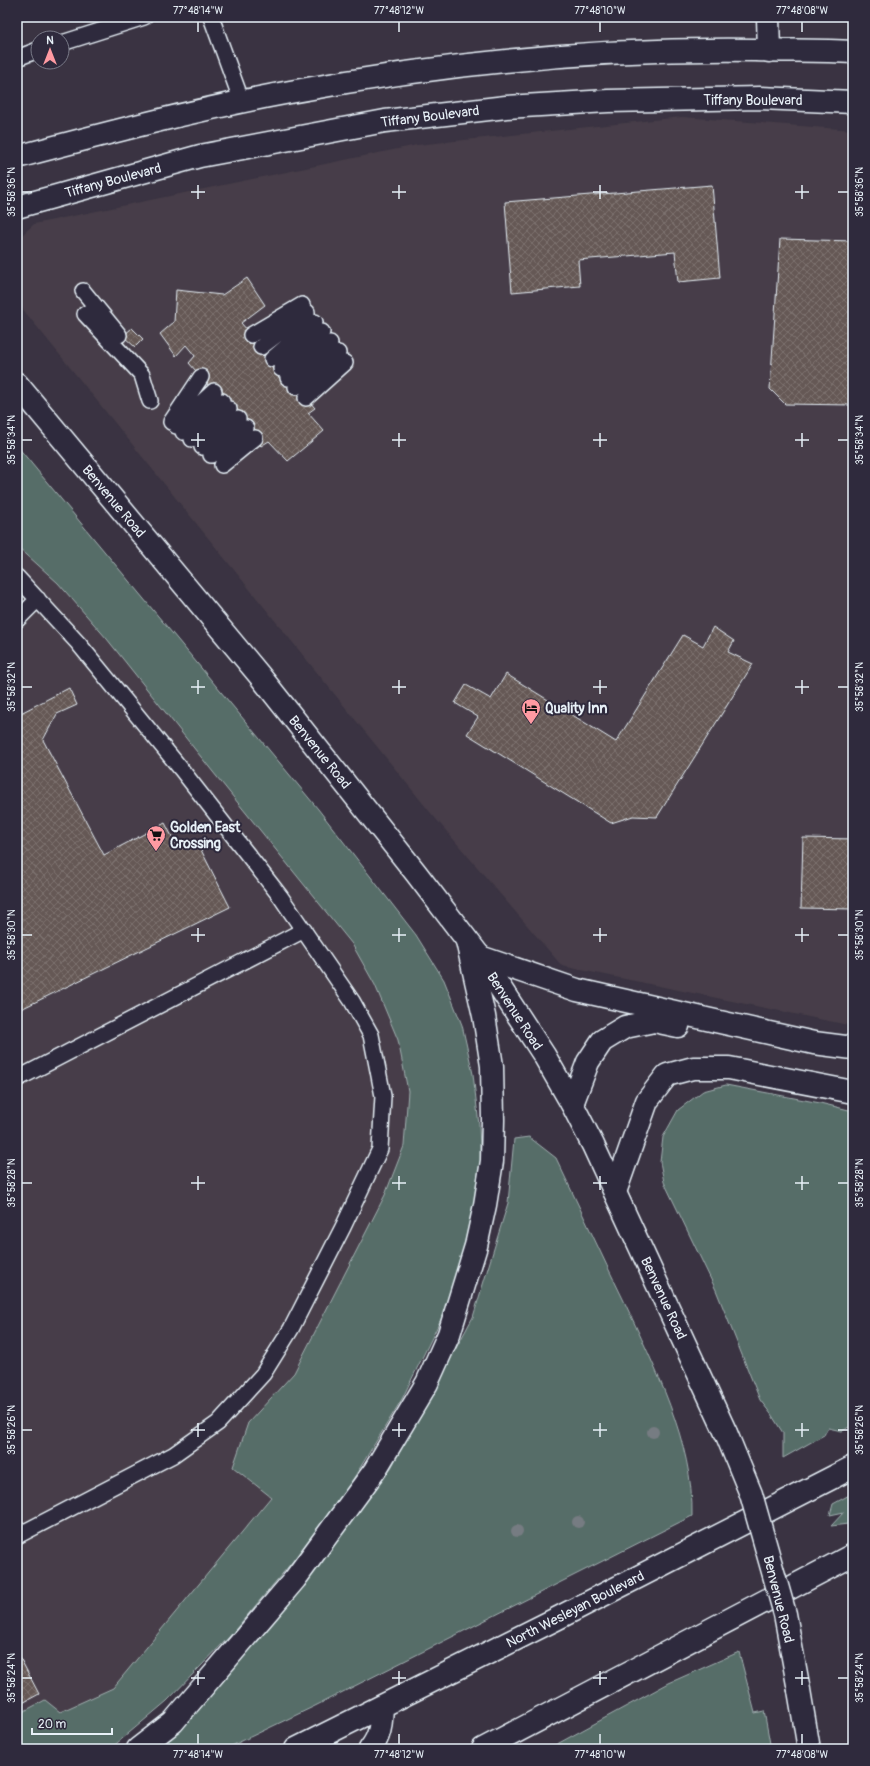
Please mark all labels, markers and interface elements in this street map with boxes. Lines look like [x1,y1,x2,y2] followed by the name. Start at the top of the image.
[173,5,224,17] text: 77°48'14"W
[374,5,424,17] text: 77°48'12"W
[574,5,626,17] text: 77°48'10"W
[776,5,829,17] text: 77°48'08"W
[30,30,70,70] north arrow
[46,34,54,47] text: N
[703,92,803,109] street label: Tiffany Boulevard
[380,102,480,131] street label: Tiffany Boulevard
[63,159,163,202] street label: Tiffany Boulevard
[6,167,18,217] text: 35°58'36"N
[854,167,866,217] text: 35°58'36"N
[6,415,18,465] text: 35°58'34"N
[854,415,866,465] text: 35°58'34"N
[78,462,149,541] street label: Benvenue Road
[6,662,18,712] text: 35°58'32"N
[854,662,866,712] text: 35°58'32"N
[520,697,542,725] hotel icon: Quality Inn
[545,700,607,717] place label: Quality Inn
[285,712,354,792] street label: Benvenue Road
[170,819,241,852] place label: Golden East Crossing
[145,824,167,852] supermarket icon: Golden East Crossing
[6,909,18,961] text: 35°58'30"N
[854,909,866,961] text: 35°58'30"N
[483,969,546,1053] street label: Benvenue Road
[6,1158,18,1208] text: 35°58'28"N
[854,1158,866,1208] text: 35°58'28"N
[637,1254,690,1342] street label: Benvenue Road
[6,1405,18,1455] text: 35°58'26"N
[854,1405,866,1455] text: 35°58'26"N
[759,1554,798,1645] street label: Benvenue Road
[503,1567,647,1652] street label: North Wesleyan Boulevard
[6,1653,18,1703] text: 35°58'24"N
[854,1653,866,1703] text: 35°58'24"N
[32,1710,112,1736] scale bar
[38,1717,67,1732] text: 20 m
[173,1749,224,1761] text: 77°48'14"W
[374,1749,424,1761] text: 77°48'12"W
[574,1749,626,1761] text: 77°48'10"W
[776,1749,829,1761] text: 77°48'08"W

